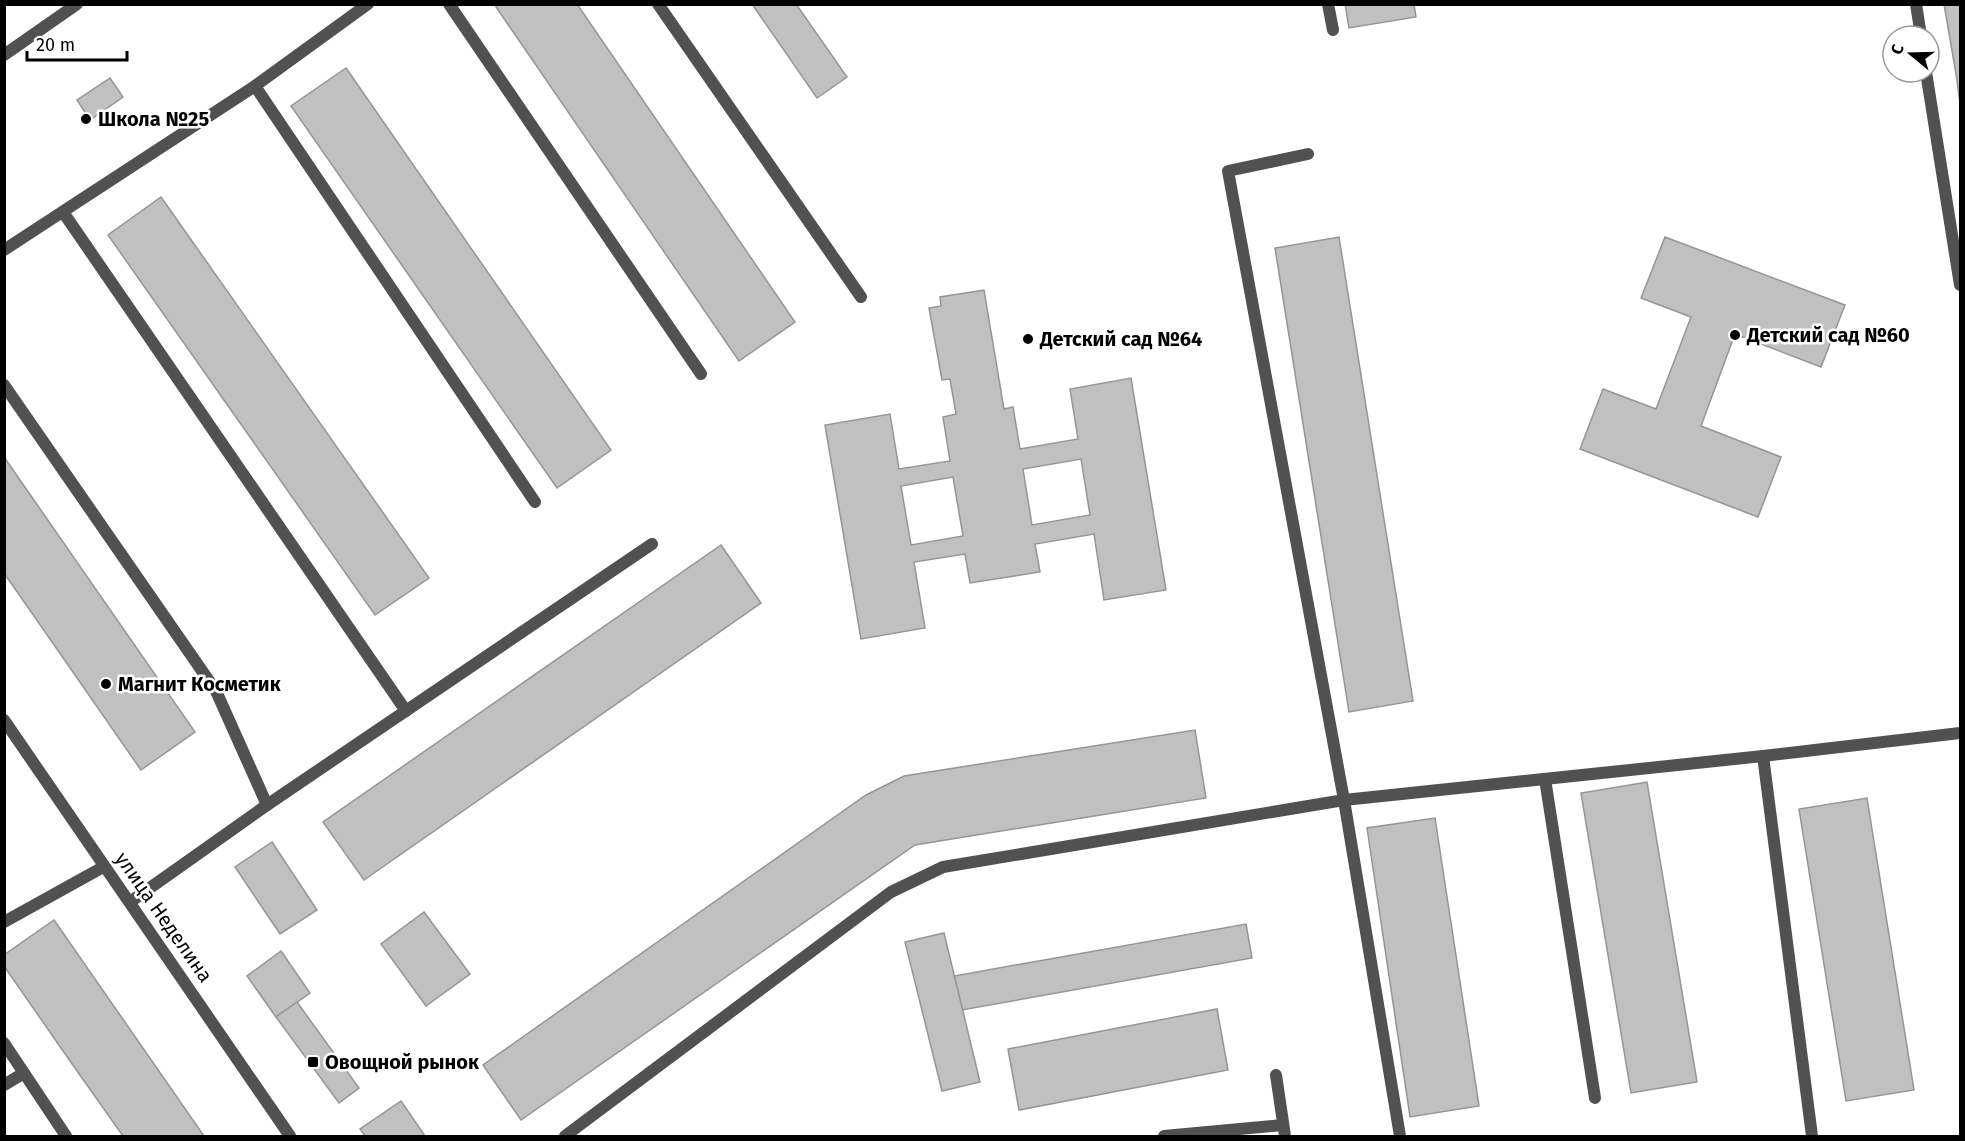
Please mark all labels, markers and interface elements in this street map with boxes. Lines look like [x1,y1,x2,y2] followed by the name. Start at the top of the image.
[27,24,128,62] scale bar
[1881,24,1941,84] north arrow
[36,34,75,56] text: 20 m
[1887,41,1908,57] text: С
[98,107,209,131] place label: Школа №25
[79,112,93,126] marker: Школа №25
[1746,323,1910,347] place label: Детский сад №60
[1039,327,1202,351] place label: Детский сад №64
[1728,328,1742,342] marker: Детский сад №60
[1021,332,1035,346] marker: Детский сад №64
[118,672,282,696] place label: Магнит Косметик
[99,677,113,691] marker: Магнит Косметик
[110,847,218,987] street label: улица Неделина
[325,1050,480,1074] place label: Овощной рынок
[306,1055,320,1069] marker: Овощной рынок

